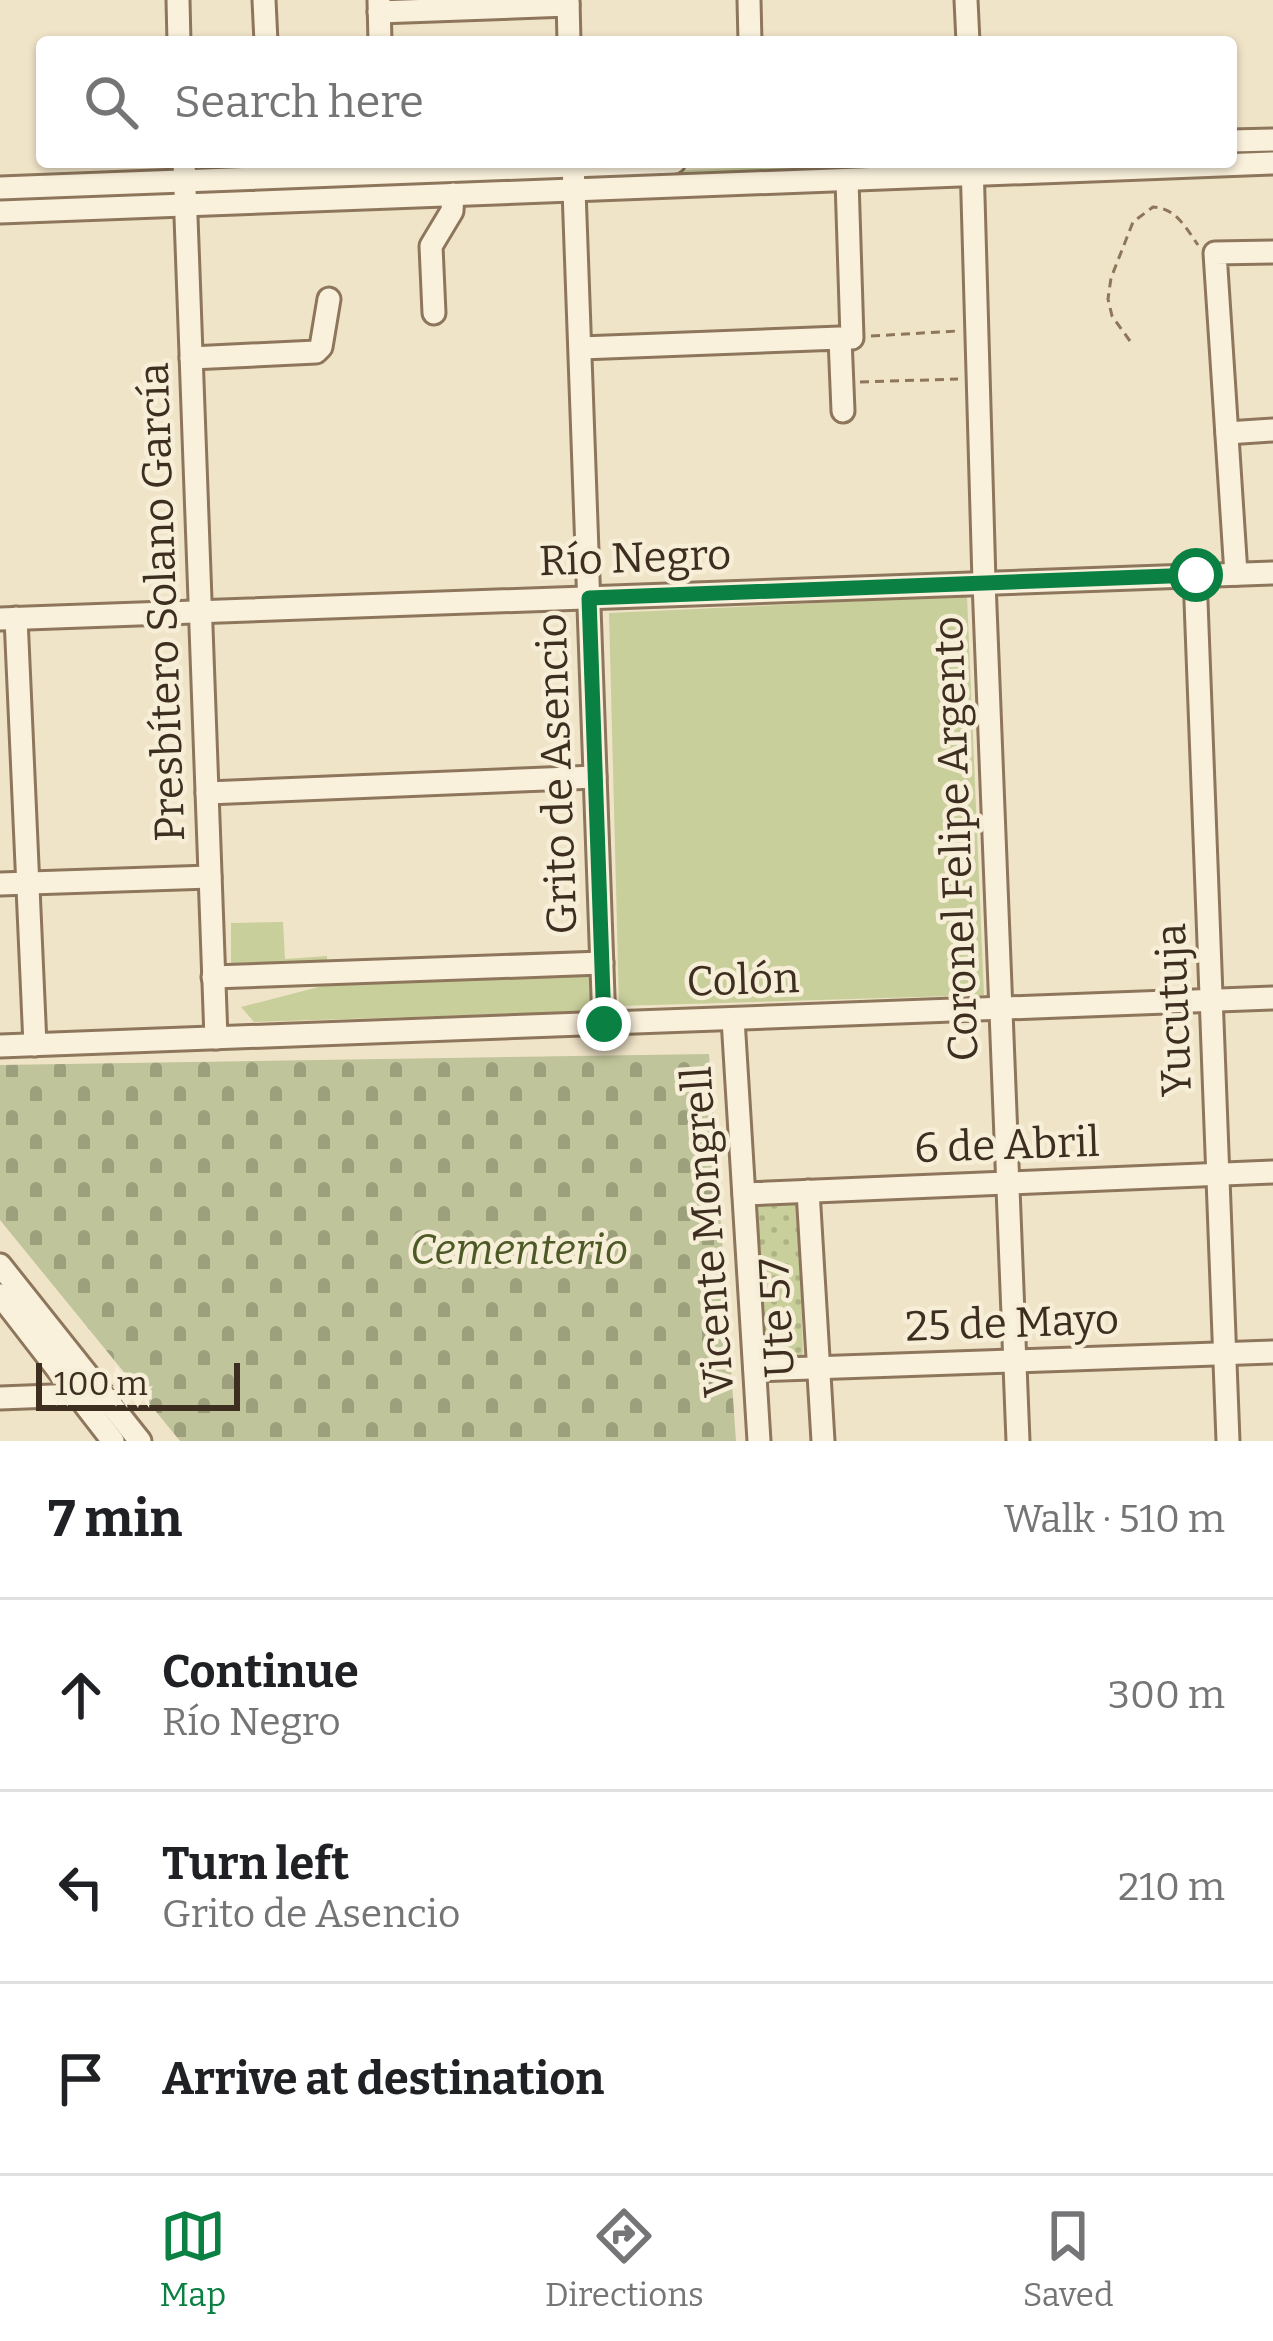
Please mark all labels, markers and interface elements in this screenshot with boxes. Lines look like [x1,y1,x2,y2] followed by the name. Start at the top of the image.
[36,36,1237,168] search box
[78,69,144,135] icon: search
[174,75,424,129] text: Search here
[129,362,195,842] street label: Presbítero Solano García
[538,530,732,586] street label: Río Negro
[1169,548,1223,602] route start
[526,613,588,935] street label: Grito de Asencio
[923,615,989,1062] street label: Coronel Felipe Argento
[1146,922,1202,1097] street label: Yucutuja
[686,953,800,1007] street label: Colón
[577,997,631,1051] route end
[672,1065,744,1399] street label: Vicente Mongrell
[913,1117,1101,1173] street label: 6 de Abril
[410,1225,628,1275] park label: Cementerio
[749,1257,805,1379] street label: Ute 57
[904,1294,1120,1352] street label: 25 de Mayo
[36,1357,240,1410] scale bar
[54,1364,148,1404] text: 100 m
[48,1488,182,1550] text: 7 min
[1004,1496,1225,1542] text: Walk · 510 m
[162,1645,359,1699] text: Continue
[48,1662,114,1728] icon: ahead
[1108,1672,1225,1718] text: 300 m
[162,1699,341,1745] text: Río Negro
[162,1837,349,1891] text: Turn left
[48,1854,114,1920] icon: left
[1118,1864,1225,1910] text: 210 m
[162,1891,460,1937] text: Grito de Asencio
[48,2046,114,2112] icon: arrive
[162,2052,604,2106] text: Arrive at destination
[160,2203,226,2315] tab: Map
[545,2203,704,2315] tab: Directions
[1023,2203,1113,2315] tab: Saved

